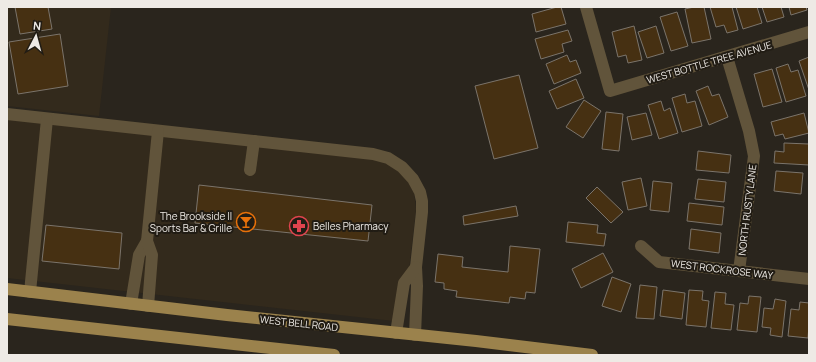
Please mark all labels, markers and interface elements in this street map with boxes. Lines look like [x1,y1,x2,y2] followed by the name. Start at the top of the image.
[16,16,56,56] north arrow
[32,18,42,33] text: N
[645,37,774,87] street label: WEST BOTTLE TREE AVENUE
[734,163,760,256] street label: NORTH RUSTY LANE
[150,209,232,235] place label: The Brookside II Sports Bar & Grille
[235,211,257,233] bar icon: The Brookside II Sports Bar & Grille
[288,215,310,237] pharmacy icon: Belles Pharmacy
[313,219,389,233] place label: Belles Pharmacy
[670,256,774,282] street label: WEST ROCKROSE WAY
[259,312,339,334] street label: WEST BELL ROAD

